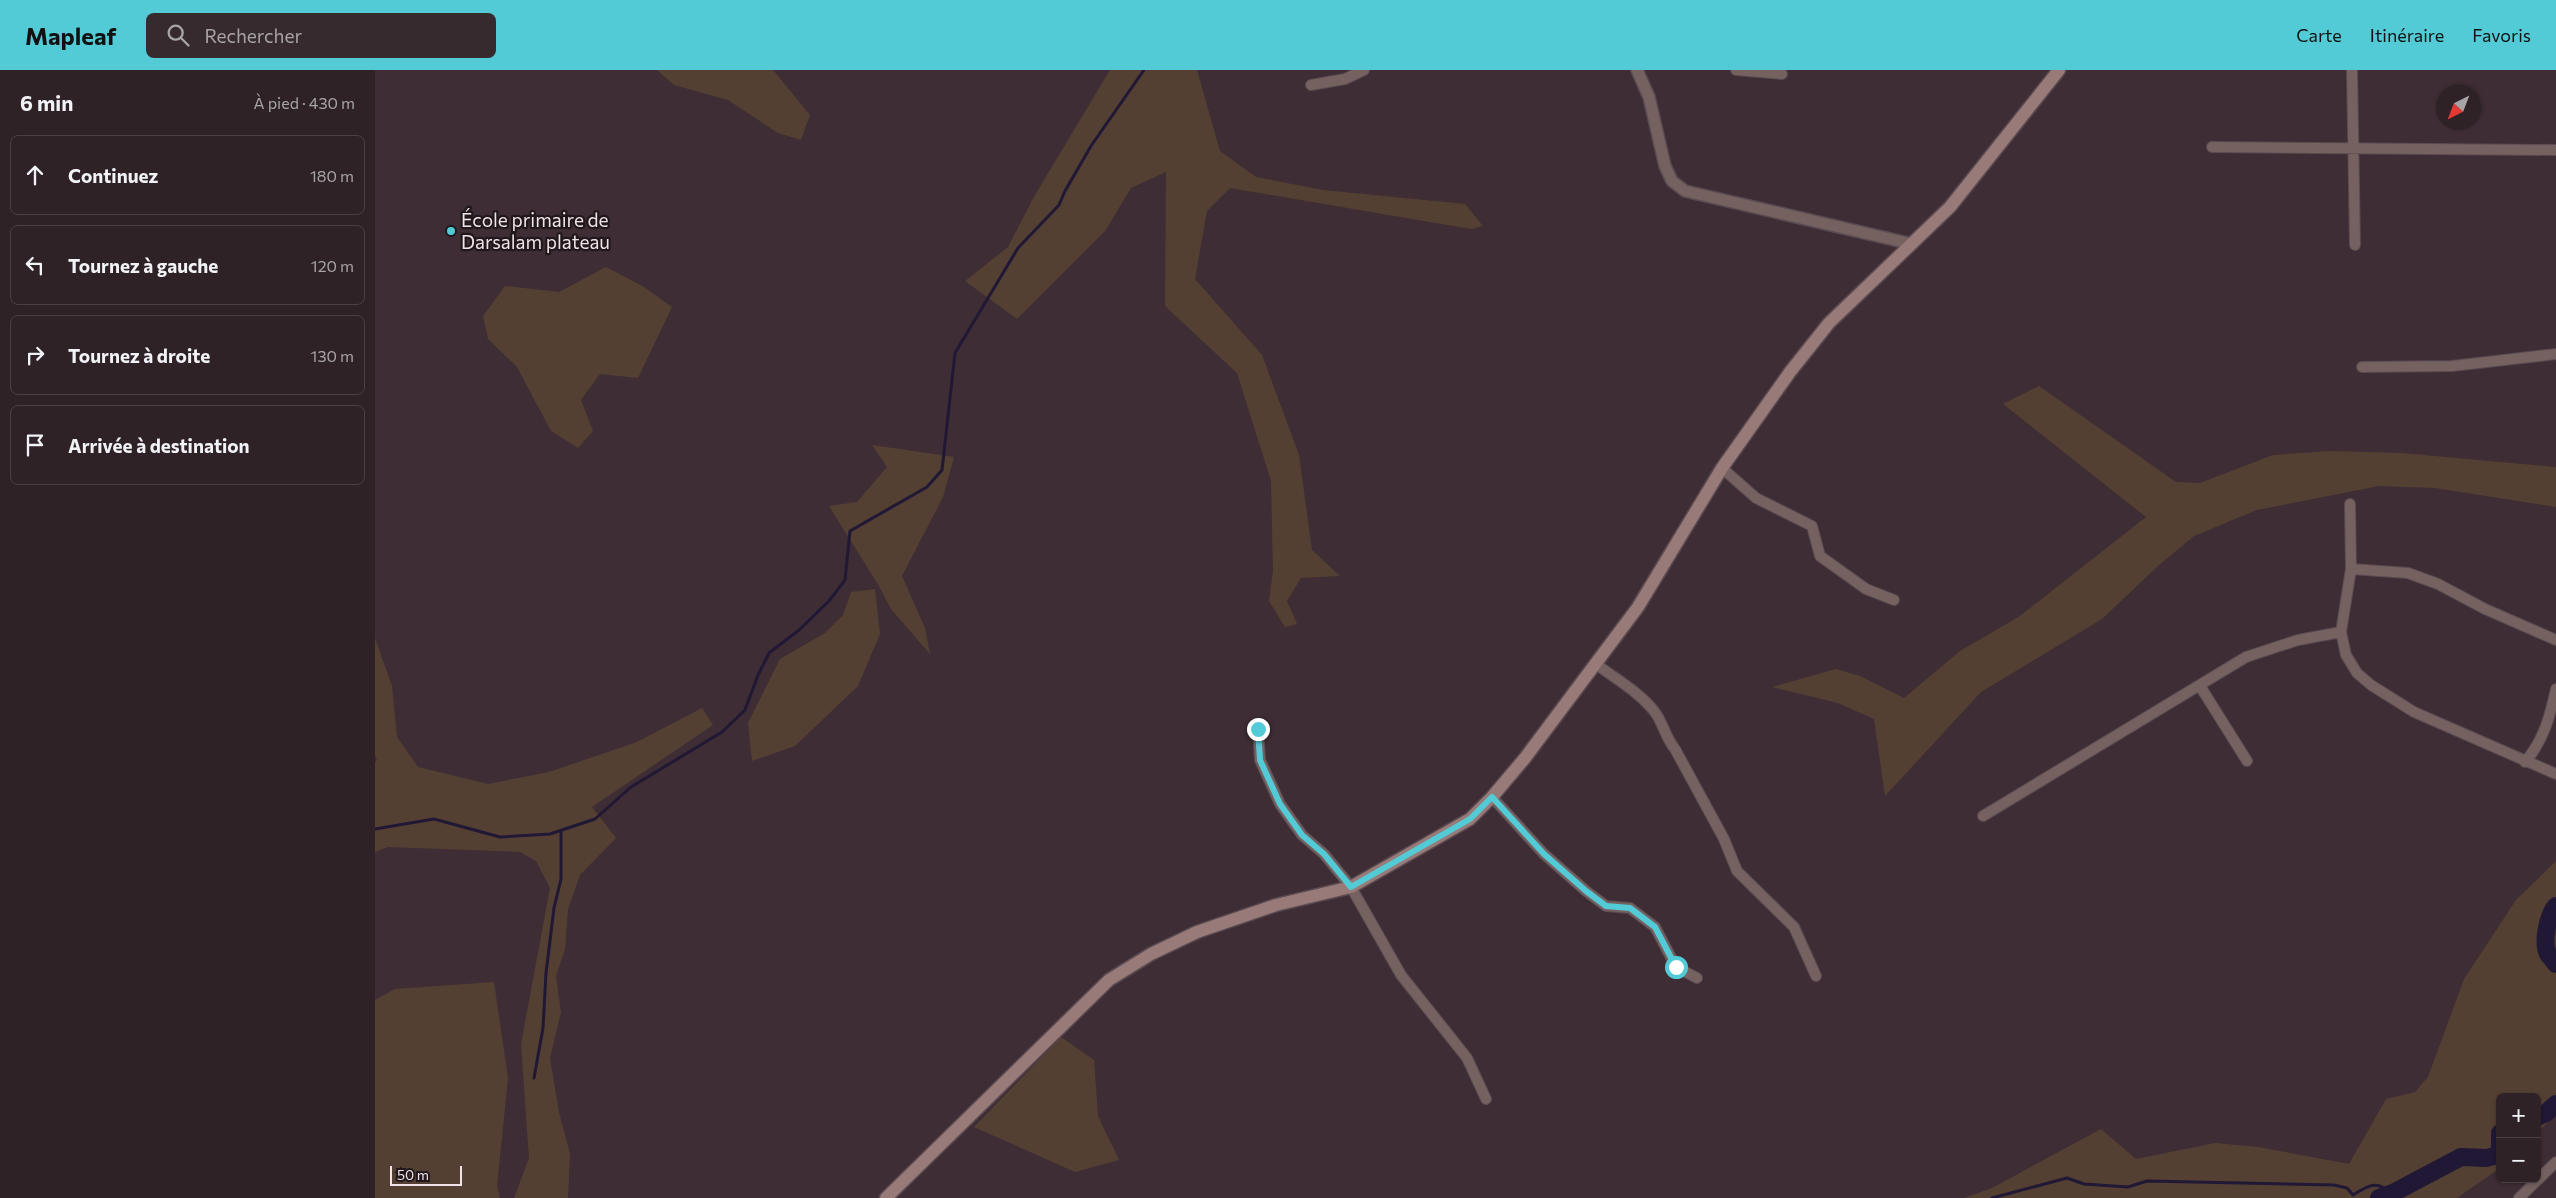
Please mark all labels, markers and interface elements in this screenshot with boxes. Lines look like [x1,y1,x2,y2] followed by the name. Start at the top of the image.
[146,13,496,58] search box
[25,21,116,50] text: Mapleaf
[164,21,192,49] icon: search
[204,24,302,47] text: Rechercher
[2296,24,2342,46] text: Carte
[2370,24,2444,46] text: Itinéraire
[2472,24,2531,46] text: Favoris
[2436,85,2481,130] north arrow
[20,90,73,115] text: 6 min
[254,93,355,112] text: À pied · 430 m
[21,161,49,189] icon: ahead
[68,164,158,187] text: Continuez
[310,166,354,185] text: 180 m
[461,208,610,253] place label: École primaire de Darsalam plateau
[445,225,457,237] marker: École primaire de Darsalam plateau
[21,251,49,279] icon: left
[68,254,218,277] text: Tournez à gauche
[311,256,354,275] text: 120 m
[21,341,49,369] icon: right
[68,344,210,367] text: Tournez à droite
[311,346,354,365] text: 130 m
[21,431,49,459] icon: arrive
[68,434,250,457] text: Arrivée à destination
[1247,718,1270,741] route end
[1665,956,1688,979] route start
[2496,1093,2541,1183] map controls
[2496,1093,2541,1138] button: +
[2496,1138,2541,1183] button: −
[390,1163,463,1186] scale bar
[397,1166,429,1183] text: 50 m

